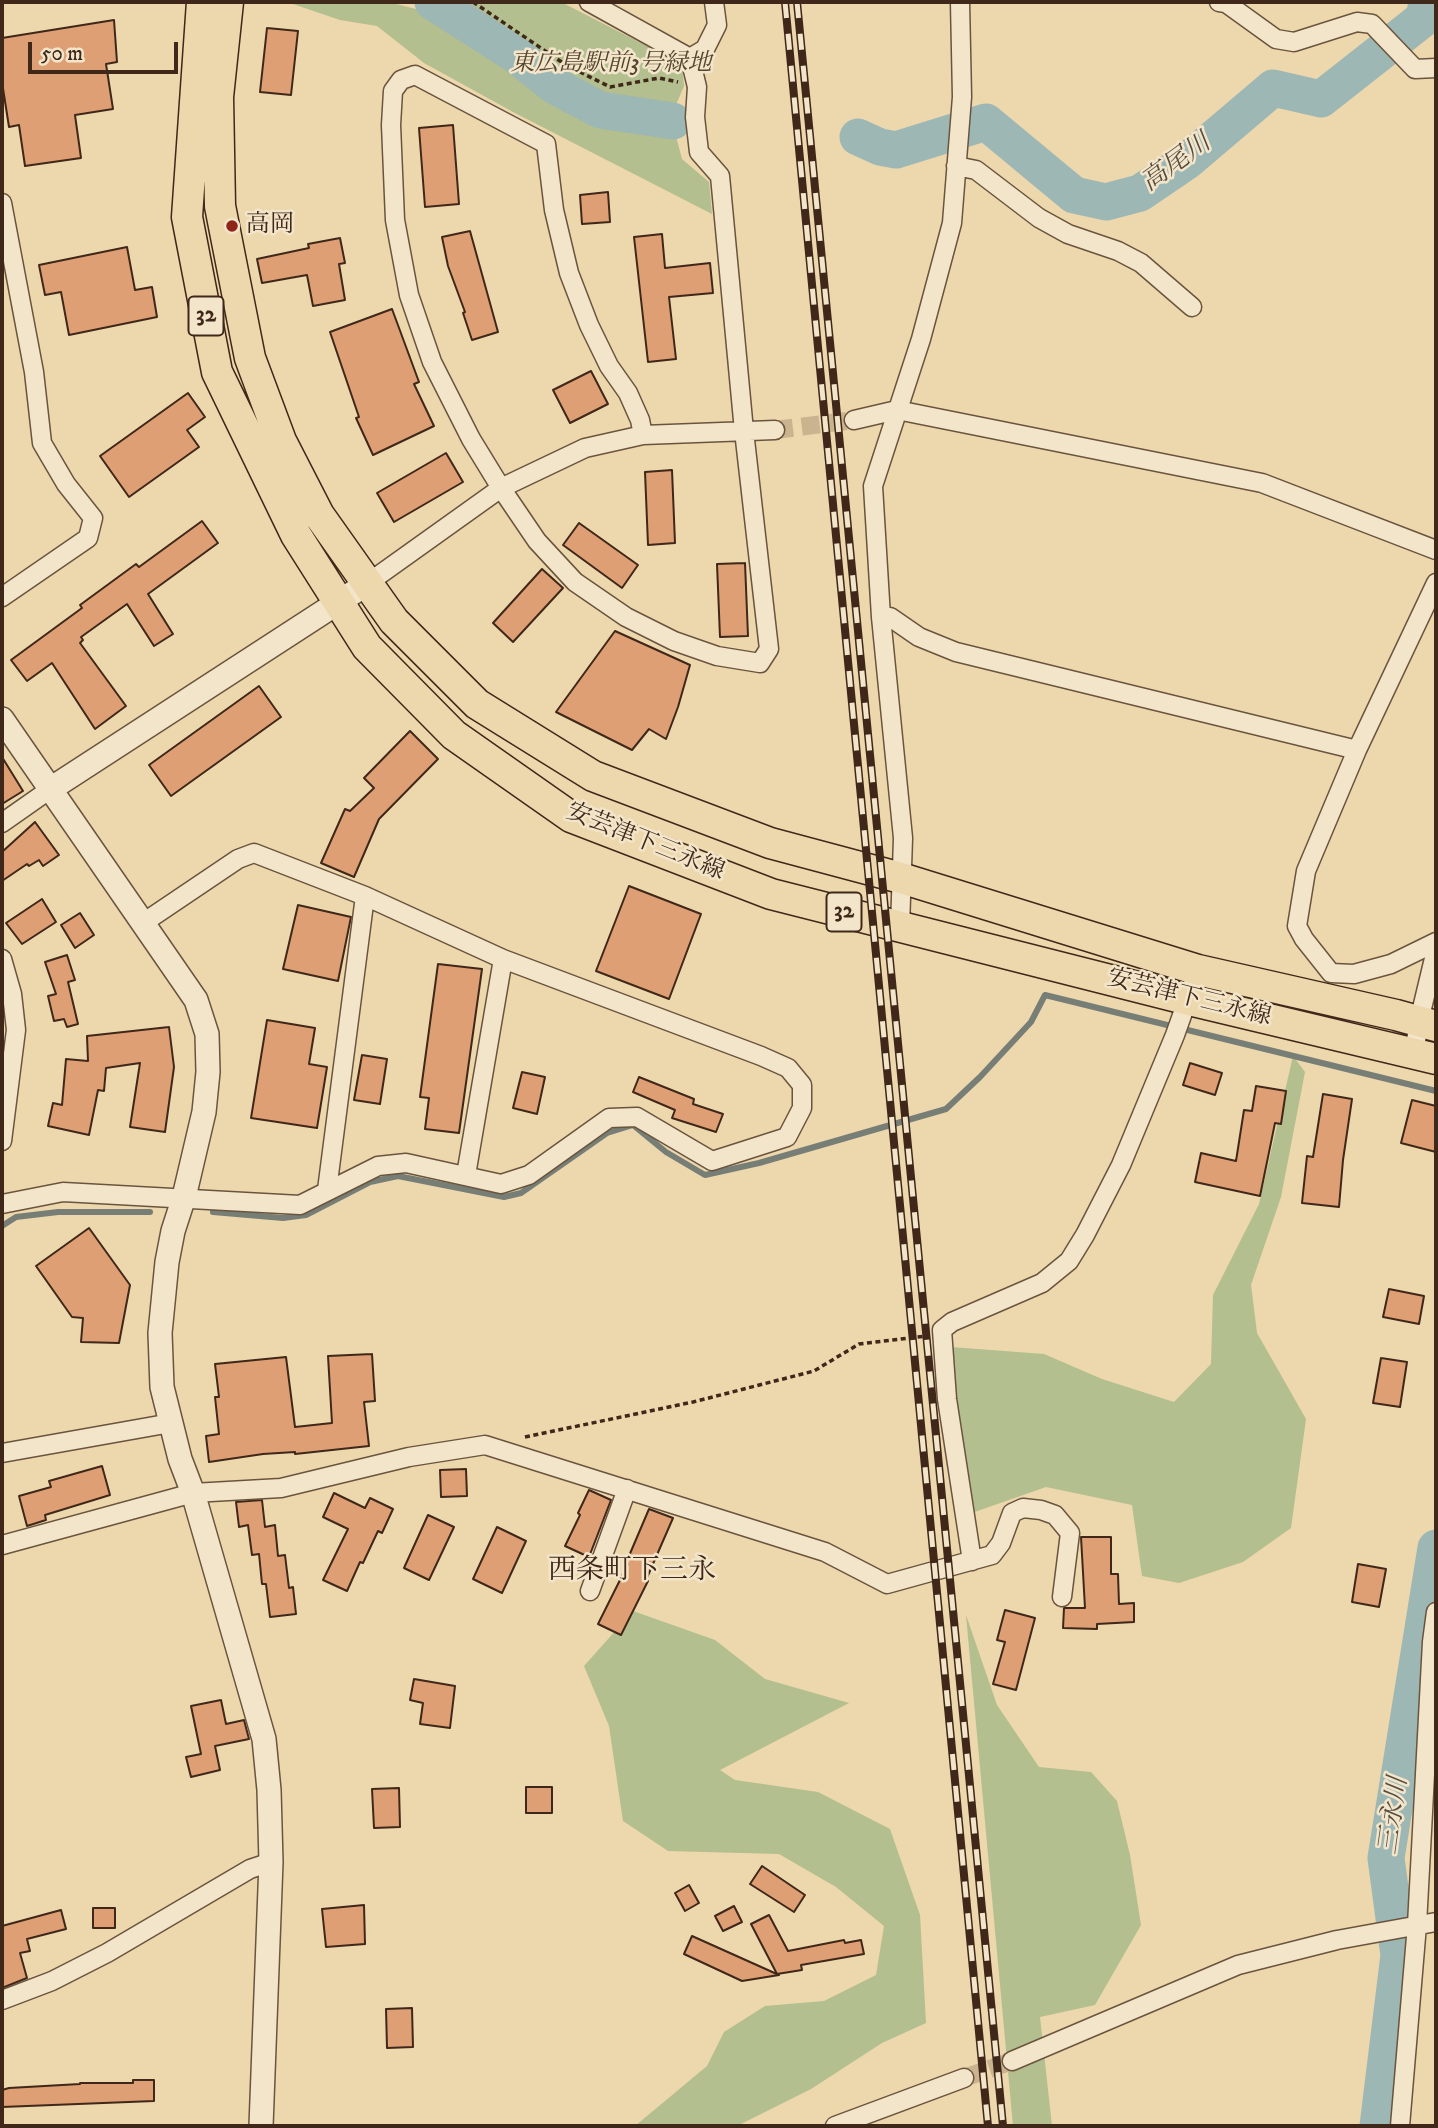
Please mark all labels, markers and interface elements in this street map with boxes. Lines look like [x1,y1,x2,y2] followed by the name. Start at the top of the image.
[32,28,182,72] scale bar
[41,41,83,67] text: 50 m
[510,51,712,79] park label: 東広島駅前3号緑地
[1136,128,1218,200] water label: 高尾川
[246,212,294,240] place label: 高岡
[224,218,240,234] marker: 高岡
[188,296,224,336] road number: 32
[562,798,728,888] street label: 安芸津下三永線
[826,892,862,931] road number: 32
[1104,965,1274,1033] street label: 安芸津下三永線
[548,1555,716,1589] district label: 西条町下三永
[1374,1775,1416,1857] water label: 三永川

